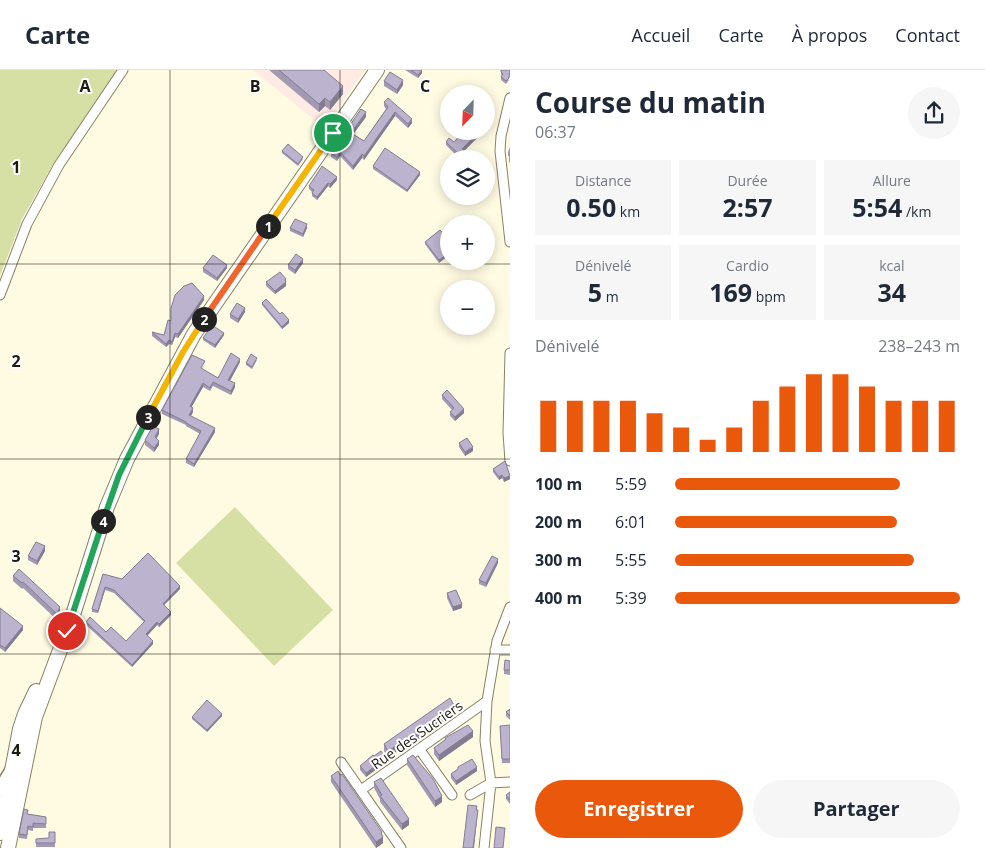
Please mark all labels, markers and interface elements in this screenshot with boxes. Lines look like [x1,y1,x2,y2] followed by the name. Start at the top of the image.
[25,18,90,51] text: Carte
[632,23,690,47] text: Accueil
[718,23,764,47] text: Carte
[792,23,867,47] text: À propos
[895,23,960,47] text: Contact
[79,75,91,97] text: A
[250,75,260,97] text: B
[420,75,430,97] text: C
[535,83,766,121] text: Course du matin
[440,85,495,140] north arrow
[440,85,495,335] map controls
[908,87,960,139] button: share
[312,112,354,154] pin
[319,119,347,147] icon: arrive
[535,121,576,143] text: 06:37
[440,150,495,205] button: layers
[11,156,21,178] text: 1
[575,171,631,190] text: Distance
[727,171,768,190] text: Durée
[873,171,911,190] text: Allure
[566,190,616,224] text: 0.50
[722,190,773,224] text: 2:57
[852,190,902,224] text: 5:54
[616,202,640,221] text: km
[902,202,931,221] text: /km
[256,214,280,238] pin: 1
[440,215,495,270] button: +
[264,217,273,236] text: 1
[575,256,631,275] text: Dénivelé
[726,256,769,275] text: Cardio
[879,256,905,275] text: kcal
[588,275,602,309] text: 5
[709,275,752,309] text: 169
[878,275,906,309] text: 34
[440,280,495,335] button: −
[602,287,619,306] text: m
[752,287,786,306] text: bpm
[192,306,216,332] pin: 2
[200,310,209,329] text: 2
[535,335,599,357] text: Dénivelé
[878,335,960,357] text: 238–243 m
[11,350,21,372] text: 2
[136,404,160,430] pin: 3
[144,408,153,427] text: 3
[535,473,582,495] text: 100 m
[615,473,647,495] text: 5:59
[90,508,116,534] pin: 4
[535,511,582,533] text: 200 m
[615,511,647,533] text: 6:01
[99,512,108,531] text: 4
[11,545,21,567] text: 3
[535,549,582,571] text: 300 m
[615,549,647,571] text: 5:55
[535,587,582,609] text: 400 m
[615,587,647,609] text: 5:39
[46,610,88,652] pin
[53,617,81,645] icon: check
[367,696,467,773] street label: Rue des Sucriers
[11,739,21,761] text: 4
[535,780,743,838] button: Enregistrer
[753,780,960,838] button: Partager

